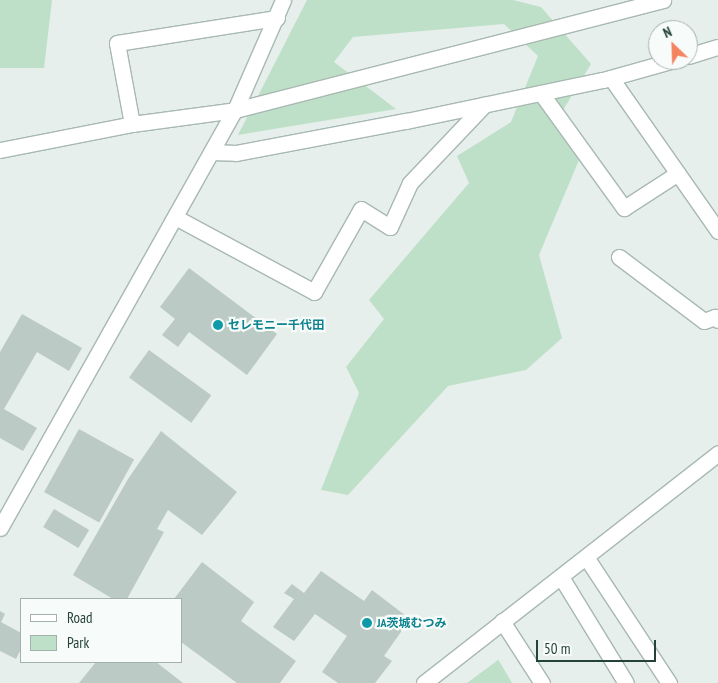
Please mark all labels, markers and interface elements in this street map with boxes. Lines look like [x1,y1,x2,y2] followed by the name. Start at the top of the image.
[648,20,698,70] north arrow
[660,22,674,42] text: N
[228,318,324,332] place label: セレモニー千代田
[212,319,224,331] marker: セレモニー千代田
[20,598,182,663] legend
[67,608,93,627] text: Road
[377,616,446,630] place label: JA茨城むつみ
[361,617,373,629] marker: JA茨城むつみ
[538,630,658,662] scale bar
[67,633,89,652] text: Park
[544,639,570,658] text: 50 m

